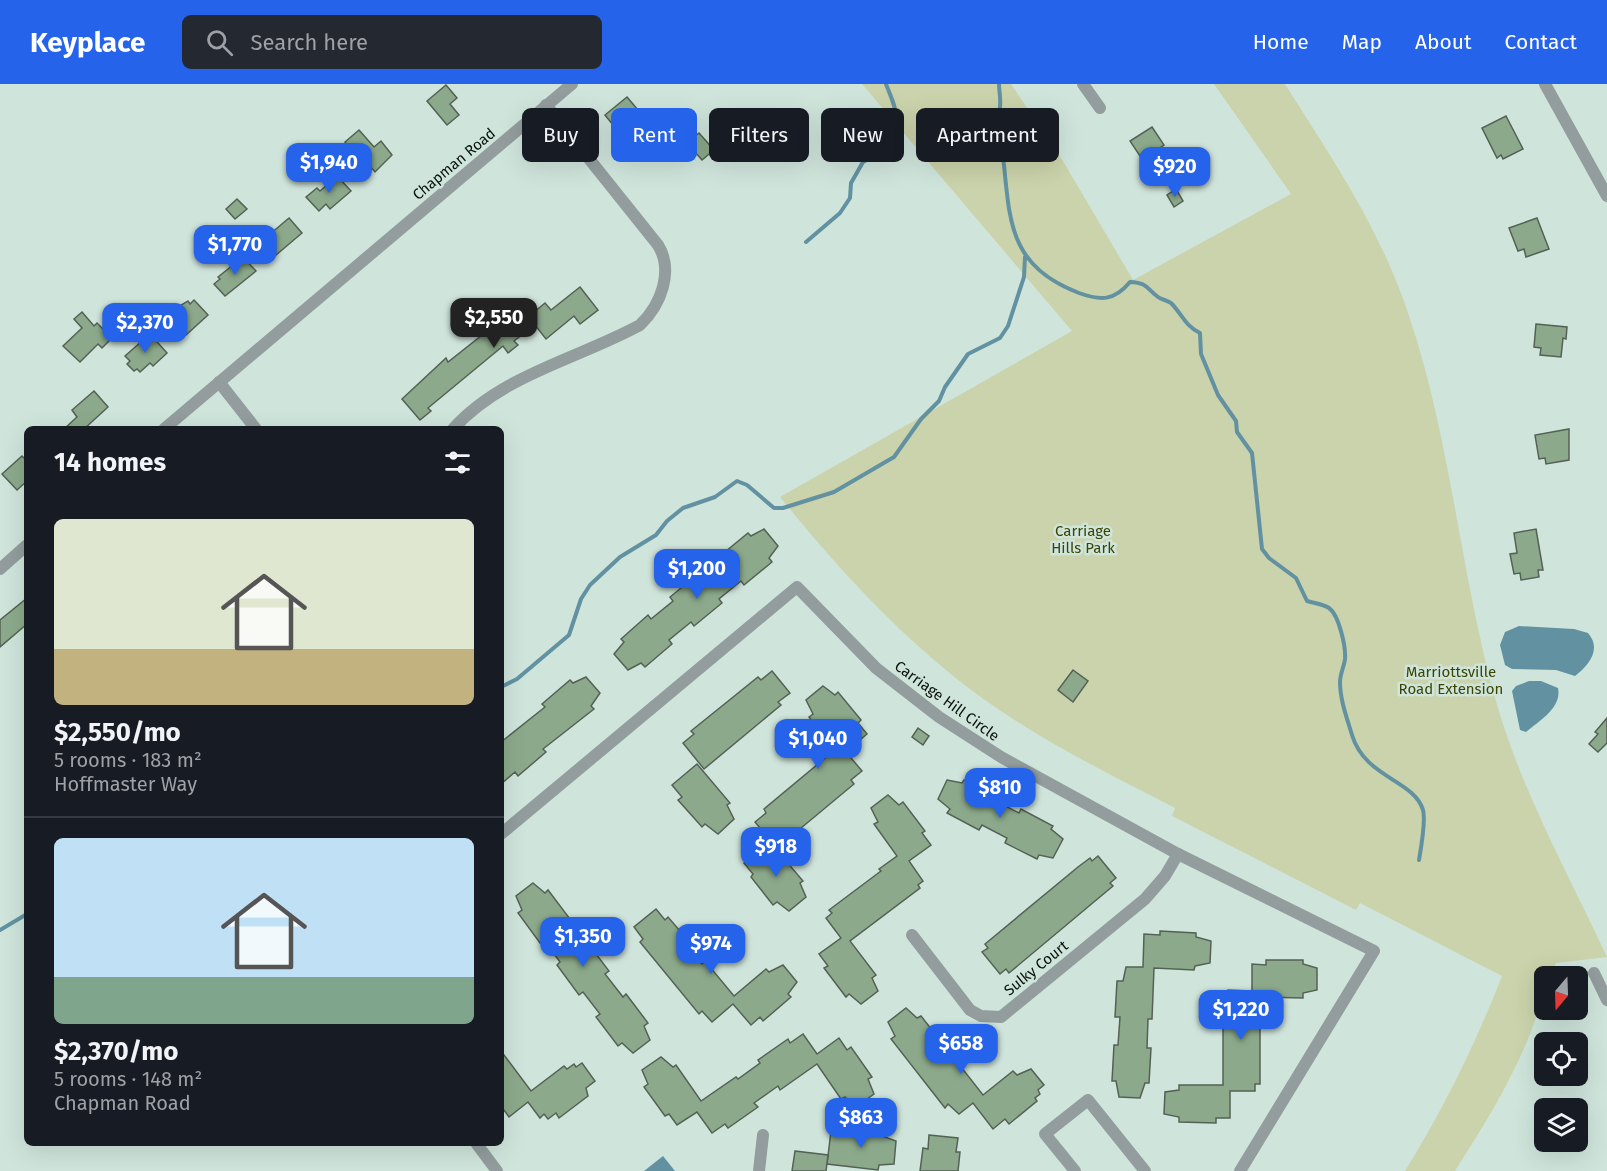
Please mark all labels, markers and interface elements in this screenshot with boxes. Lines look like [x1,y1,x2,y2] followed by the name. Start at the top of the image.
[182,15,602,69] search box
[30,26,146,59] text: Keyplace
[203,26,236,59] icon: search
[251,29,368,56] text: Search here
[1253,29,1309,55] text: Home
[1342,29,1382,55] text: Map
[1415,29,1472,55] text: About
[1505,29,1577,55] text: Contact
[522,108,599,162] chip: Buy
[611,108,697,162] chip: Rent
[709,108,809,162] chip: Filters
[821,108,904,162] chip: New
[916,108,1059,162] chip: Apartment
[409,124,499,204] street label: Chapman Road
[280,143,378,194] pin: $1,940
[1139,147,1211,198] pin: $920
[300,150,358,174] text: $1,940
[1153,154,1197,178] text: $920
[186,225,284,276] pin: $1,770
[208,232,262,256] text: $1,770
[445,298,543,349] pin: $2,550
[96,303,194,354] pin: $2,370
[464,305,524,329] text: $2,550
[116,310,174,334] text: $2,370
[441,446,474,479] icon: filters
[54,447,166,478] text: 14 homes
[1051,522,1115,557] park label: Carriage Hills Park
[648,549,746,600] pin: $1,200
[668,556,726,580] text: $1,200
[210,558,318,666] icon: home
[891,657,1003,745] street label: Carriage Hill Circle
[1399,663,1503,698] park label: Marriottsville Road Extension
[54,717,181,748] text: $2,550/mo
[769,719,867,770] pin: $1,040
[789,726,847,750] text: $1,040
[54,748,202,772] text: 5 rooms · 183 m²
[964,768,1036,819] pin: $810
[54,772,197,796] text: Hoffmaster Way
[979,775,1021,799] text: $810
[740,827,812,878] pin: $918
[755,834,797,858] text: $918
[210,877,318,985] icon: home
[534,917,632,968] pin: $1,350
[554,924,612,948] text: $1,350
[675,924,747,975] pin: $974
[690,931,732,955] text: $974
[1000,936,1072,999] street label: Sulky Court
[1534,966,1588,1020] north arrow
[1534,966,1588,1152] map controls
[1192,990,1290,1041] pin: $1,220
[1213,997,1269,1021] text: $1,220
[925,1024,997,1075] pin: $658
[939,1031,983,1055] text: $658
[1534,1032,1588,1086] button: locate
[54,1036,179,1067] text: $2,370/mo
[54,1067,202,1091] text: 5 rooms · 148 m²
[54,1091,191,1115] text: Chapman Road
[825,1098,897,1149] pin: $863
[1534,1098,1588,1152] button: layers
[839,1105,883,1129] text: $863

